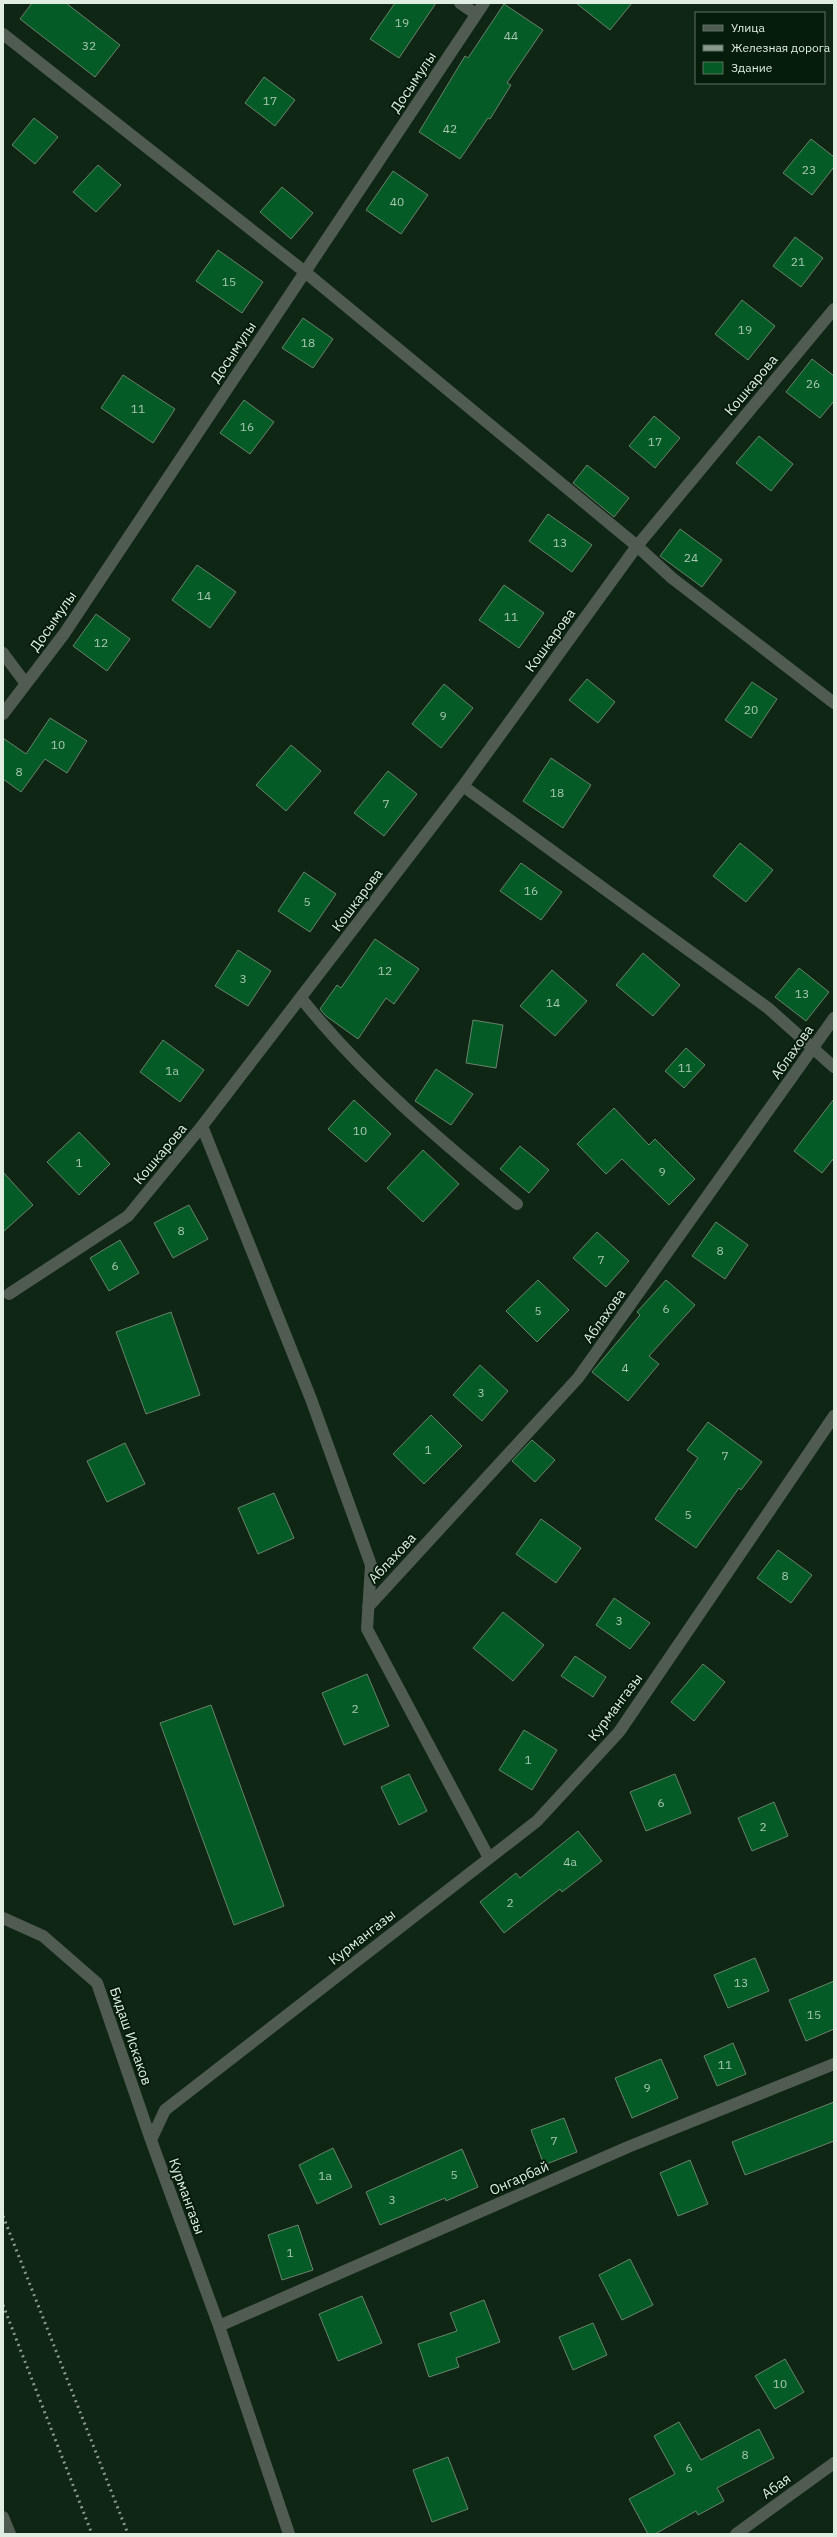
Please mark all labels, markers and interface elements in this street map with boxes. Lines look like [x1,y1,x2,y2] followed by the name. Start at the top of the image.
[695,12,825,84] legend
[395,15,409,30] house number: 19
[731,20,765,35] text: Улица
[504,28,518,43] house number: 44
[82,38,96,53] house number: 32
[731,40,831,55] text: Железная дорога
[386,48,440,116] street label: Досымулы
[731,60,773,75] text: Здание
[263,93,277,108] house number: 17
[443,121,457,136] house number: 42
[802,162,816,177] house number: 23
[390,194,404,209] house number: 40
[791,254,805,269] house number: 21
[222,274,236,289] house number: 15
[206,318,260,386] street label: Досымулы
[738,322,752,337] house number: 19
[301,335,315,350] house number: 18
[720,350,782,419] street label: Кошкарова
[806,376,820,391] house number: 26
[131,401,145,416] house number: 11
[240,419,254,434] house number: 16
[648,434,662,449] house number: 17
[553,535,567,550] house number: 13
[684,550,698,565] house number: 24
[26,587,80,655] street label: Досымулы
[197,588,211,603] house number: 14
[521,604,579,675] street label: Кошкарова
[504,609,518,624] house number: 11
[94,635,108,650] house number: 12
[744,702,758,717] house number: 20
[439,708,447,723] house number: 9
[51,737,65,752] house number: 10
[15,764,23,779] house number: 8
[550,785,564,800] house number: 18
[382,796,390,811] house number: 7
[327,865,387,935] street label: Кошкарова
[524,883,538,898] house number: 16
[303,894,311,909] house number: 5
[378,963,392,978] house number: 12
[239,971,247,986] house number: 3
[795,986,809,1001] house number: 13
[546,995,560,1010] house number: 14
[767,1021,818,1083] street label: Аблахова
[678,1060,692,1075] house number: 11
[165,1063,179,1078] house number: 1а
[129,1119,191,1188] street label: Кошкарова
[353,1123,367,1138] house number: 10
[75,1155,83,1170] house number: 1
[658,1164,666,1179] house number: 9
[177,1223,185,1238] house number: 8
[716,1243,724,1258] house number: 8
[597,1252,605,1267] house number: 7
[111,1258,119,1273] house number: 6
[579,1285,630,1347] street label: Аблахова
[662,1301,670,1316] house number: 6
[534,1303,542,1318] house number: 5
[621,1360,629,1375] house number: 4
[477,1385,485,1400] house number: 3
[424,1442,432,1457] house number: 1
[721,1448,729,1463] house number: 7
[684,1507,692,1522] house number: 5
[364,1529,420,1587] street label: Аблахова
[781,1568,789,1583] house number: 8
[615,1613,623,1628] house number: 3
[584,1670,646,1744] street label: Курмангазы
[351,1701,359,1716] house number: 2
[524,1752,532,1767] house number: 1
[657,1795,665,1810] house number: 6
[759,1819,767,1834] house number: 2
[563,1854,577,1869] house number: 4а
[506,1895,514,1910] house number: 2
[325,1905,399,1969] street label: Курмангазы
[734,1975,748,1990] house number: 13
[106,1985,156,2087] street label: Бидаш Искаков
[807,2007,821,2022] house number: 15
[718,2057,732,2072] house number: 11
[643,2080,651,2095] house number: 9
[550,2133,558,2148] house number: 7
[165,2155,209,2237] street label: Курмангазы
[486,2157,552,2199] street label: Онгарбай
[450,2167,458,2182] house number: 5
[318,2168,332,2183] house number: 1а
[388,2192,396,2207] house number: 3
[286,2245,294,2260] house number: 1
[773,2376,787,2391] house number: 10
[741,2447,749,2462] house number: 8
[685,2460,693,2475] house number: 6
[758,2469,794,2503] street label: Абая

